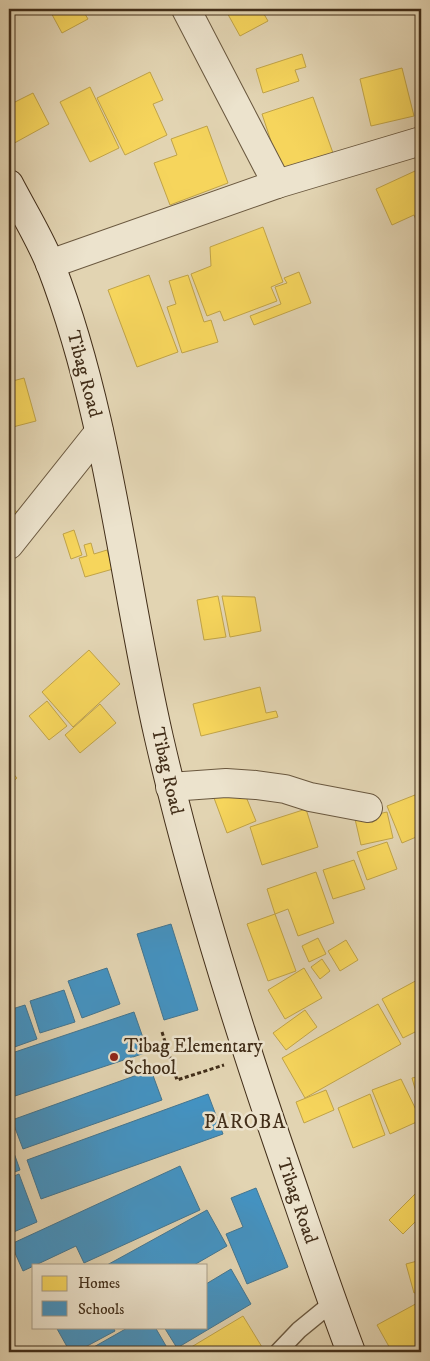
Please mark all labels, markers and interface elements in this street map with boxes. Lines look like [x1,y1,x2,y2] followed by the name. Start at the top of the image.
[61,328,107,420] street label: Tibag Road
[146,725,188,817] street label: Tibag Road
[124,1035,264,1080] place label: Tibag Elementary School
[108,1051,120,1063] marker: Tibag Elementary School
[204,1110,286,1135] district label: PAROBA
[272,1155,323,1247] street label: Tibag Road
[32,1264,208,1328] legend
[78,1274,120,1293] text: Homes
[78,1300,124,1319] text: Schools

